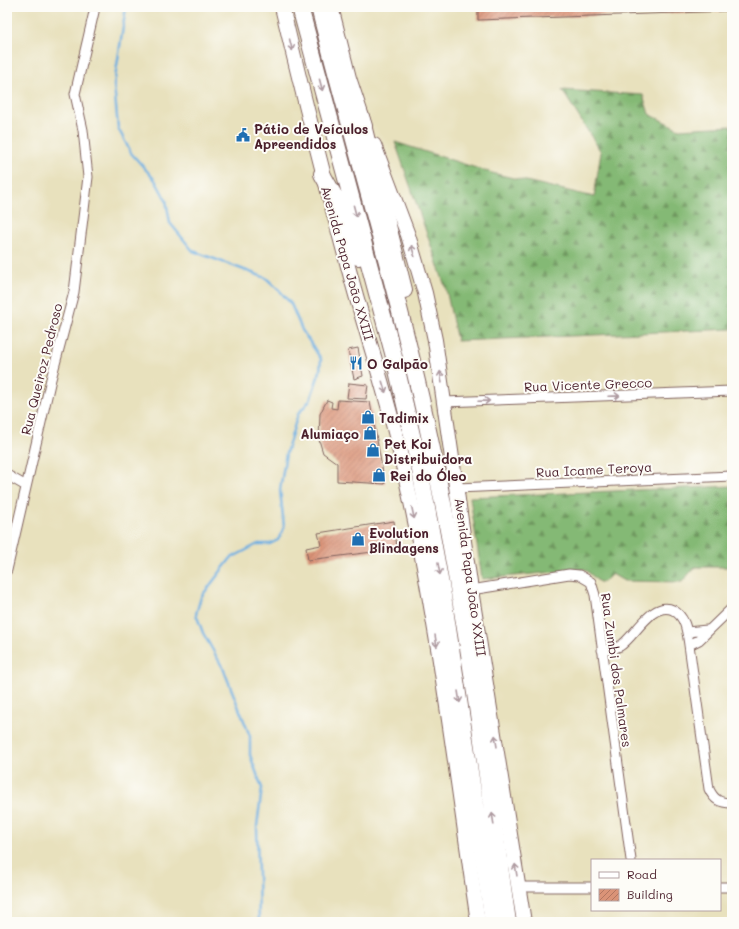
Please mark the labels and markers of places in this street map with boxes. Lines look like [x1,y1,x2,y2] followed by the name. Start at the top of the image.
[254,120,368,152] place label: Pátio de Veículos Apreendidos
[235,127,251,143] public building icon: Pátio de Veículos Apreendidos
[348,355,364,371] restaurant icon: O Galpão
[367,355,428,372] place label: O Galpão
[360,409,376,425] shop icon: Tadimix
[379,409,429,426] place label: Tadimix
[301,425,359,442] place label: Alumiaço
[362,425,378,441] shop icon: Alumiaço
[384,435,472,467] place label: Pet Koi Distribuidora
[365,442,381,458] shop icon: Pet Koi Distribuidora
[371,467,387,483] shop icon: Rei do Óleo
[390,467,466,484] place label: Rei do Óleo
[369,524,439,556] place label: Evolution Blindagens
[350,531,366,547] shop icon: Evolution Blindagens

